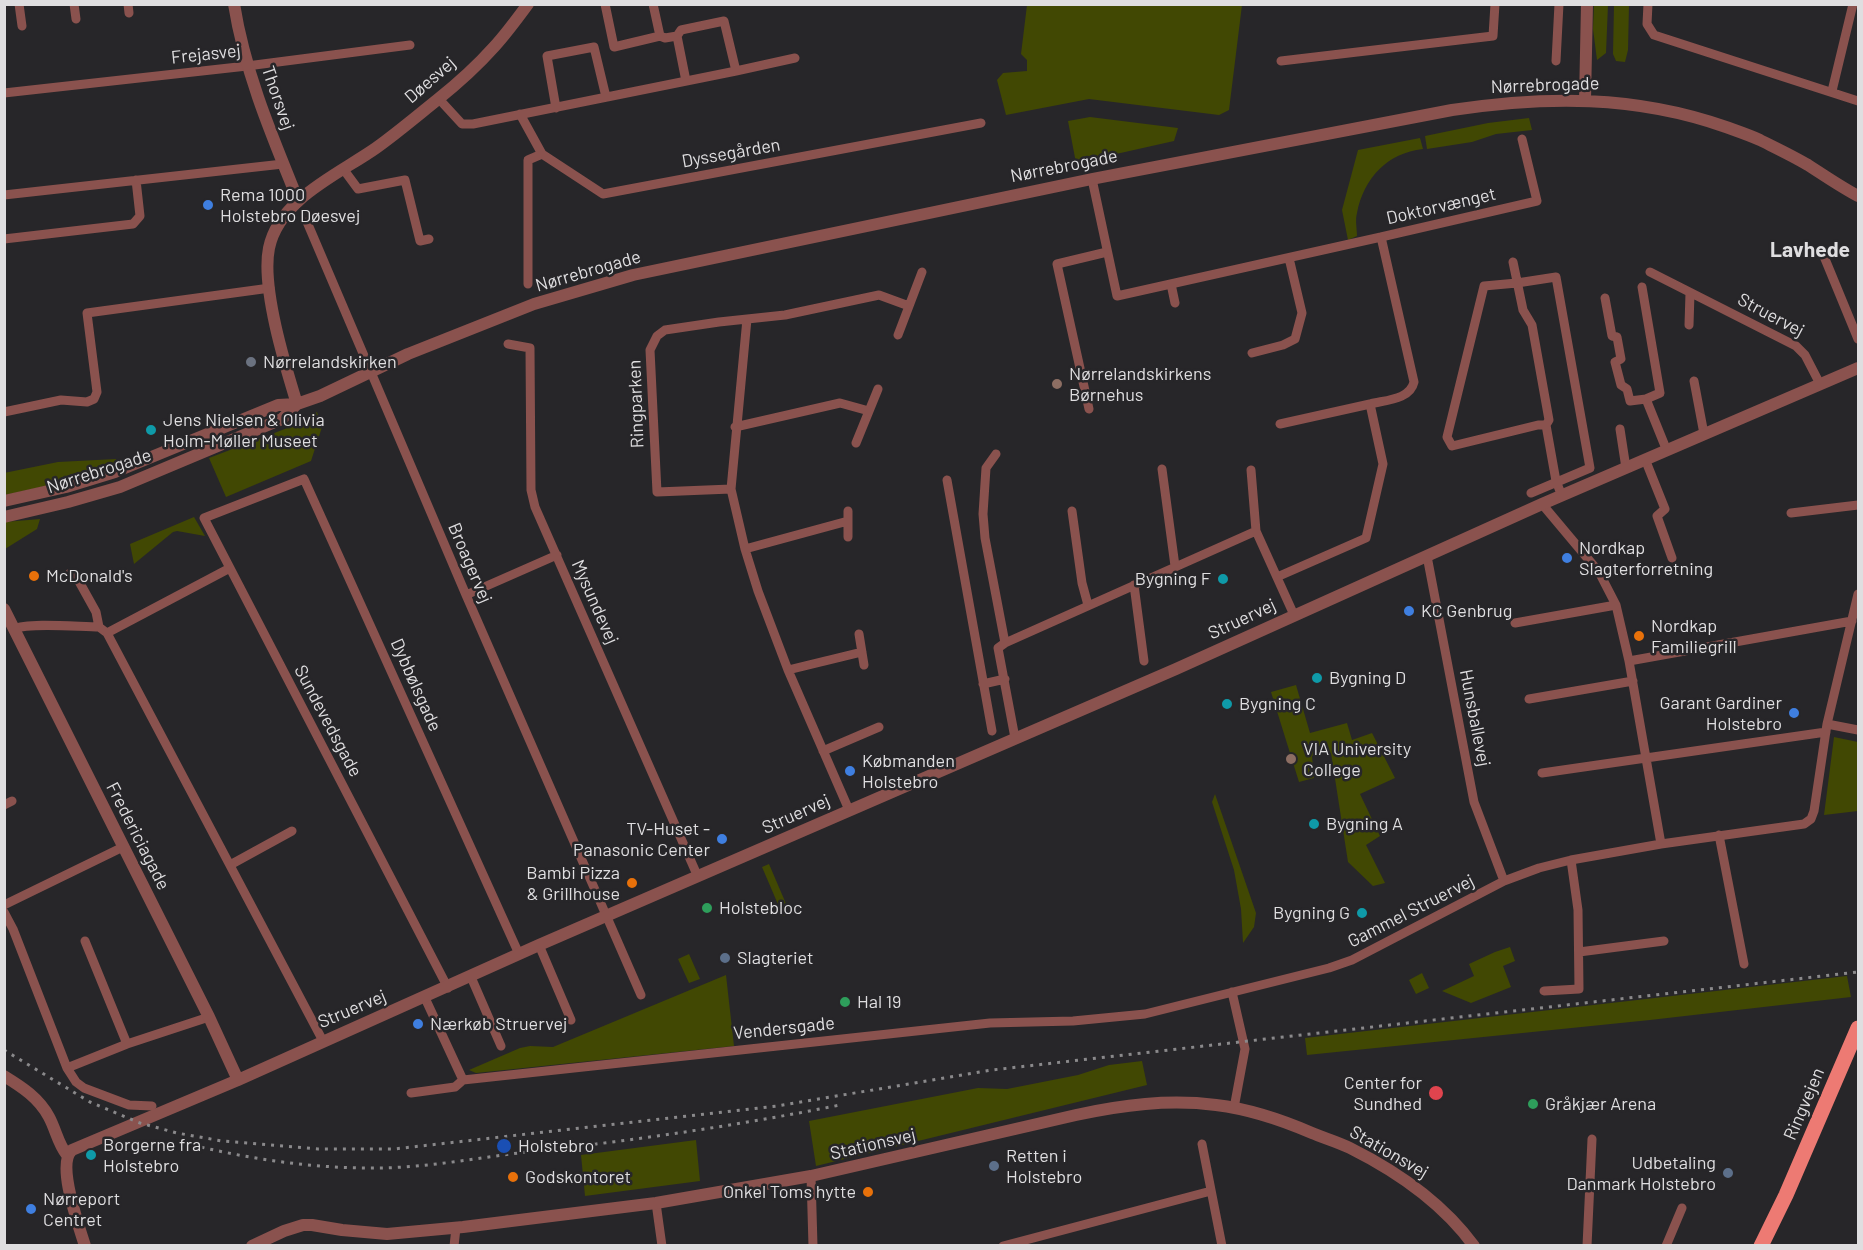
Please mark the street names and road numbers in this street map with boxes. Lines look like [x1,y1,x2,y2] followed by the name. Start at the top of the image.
[170,40,242,68] street label: Frejasvej
[400,52,460,108] street label: Døesvej
[257,63,299,133] street label: Thorsvej
[1490,72,1600,98] street label: Nørrebrogade
[680,134,782,172] street label: Dyssegården
[1009,145,1119,187] street label: Nørrebrogade
[1384,183,1498,229] street label: Doktorvænget
[533,246,643,296] street label: Nørrebrogade
[1734,289,1808,341] street label: Struervej
[624,359,648,449] street label: Ringparken
[44,444,154,498] street label: Nørrebrogade
[443,520,497,606] street label: Broagervej
[567,557,623,647] street label: Mysundevej
[1205,594,1279,644] street label: Struervej
[386,635,446,735] street label: Dybbølsgade
[289,661,367,781] street label: Sundevedsgade
[1455,667,1495,769] street label: Hunsballevej
[102,779,174,893] street label: Fredericiagade
[759,789,833,839] street label: Struervej
[1344,870,1478,952] street label: Gammel Struervej
[315,985,389,1033] street label: Struervej
[732,1012,836,1044] street label: Vendersgade
[1779,1065,1829,1143] street label: Ringvejen
[1346,1121,1432,1183] street label: Stationsvej
[828,1124,918,1164] street label: Stationsvej

